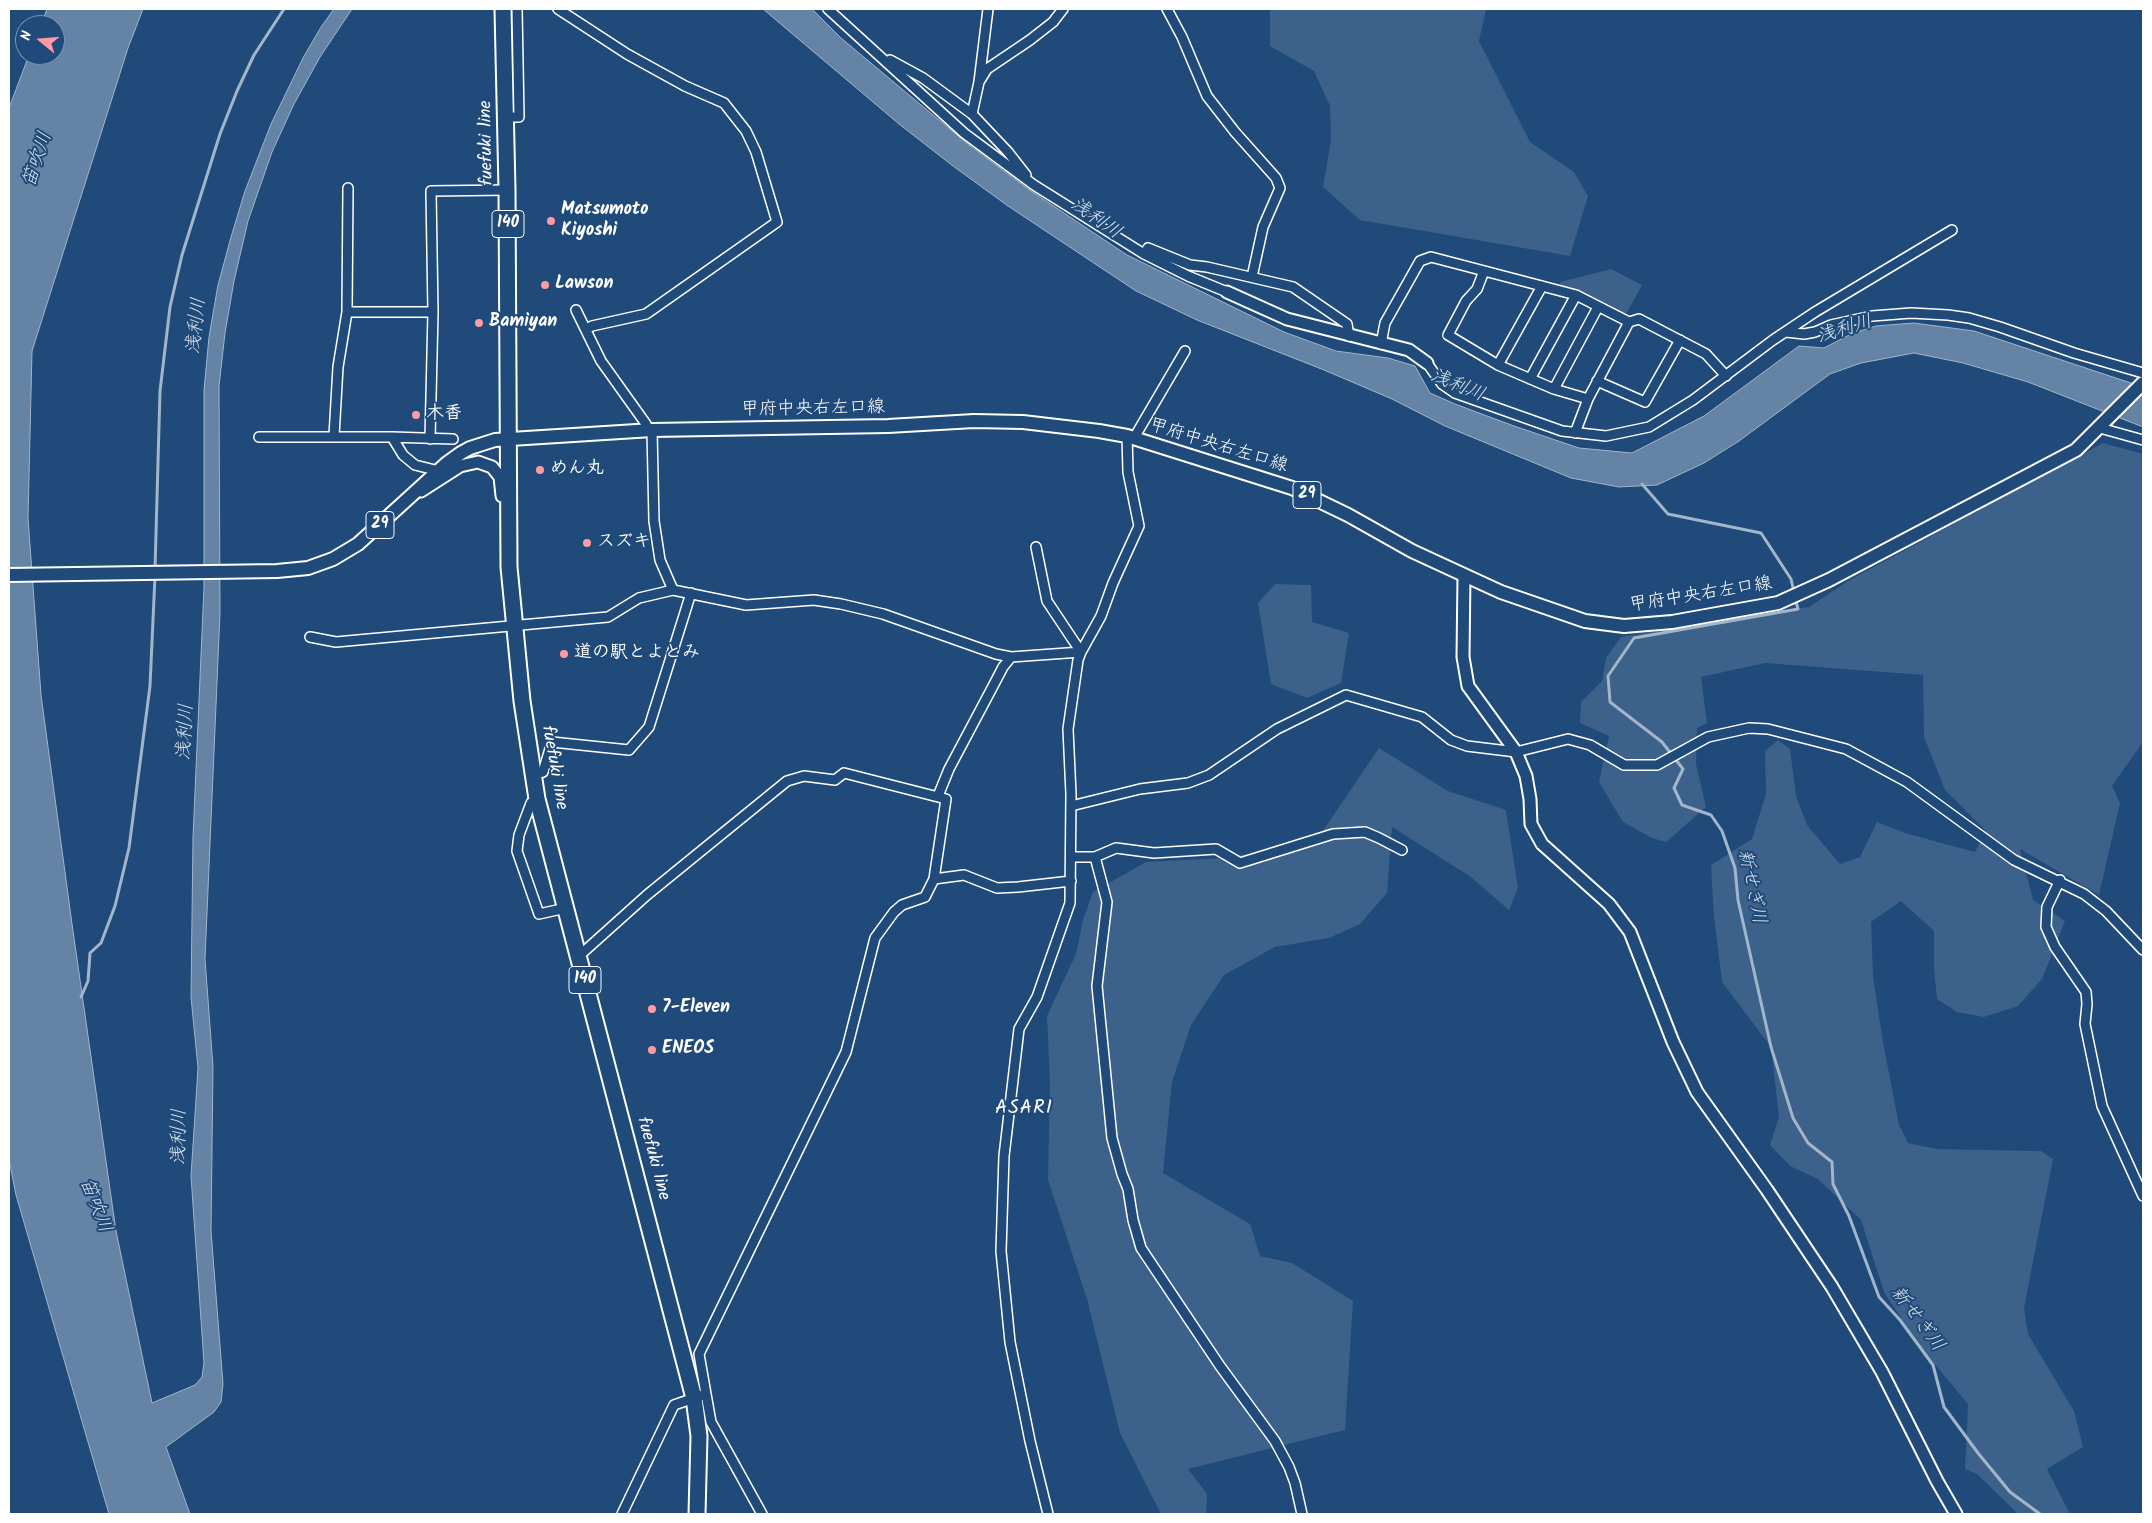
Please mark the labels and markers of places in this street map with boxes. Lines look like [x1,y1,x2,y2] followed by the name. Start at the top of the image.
[561,200,648,242] place label: Matsumoto Kiyoshi
[545,215,557,227] marker: Matsumoto Kiyoshi
[555,274,613,296] place label: Lawson
[539,279,551,291] marker: Lawson
[489,312,557,334] place label: Bamiyan
[473,317,485,329] marker: Bamiyan
[426,404,462,426] place label: 木香
[410,409,422,421] marker: 木香
[550,459,604,481] place label: めん丸
[534,464,546,476] marker: めん丸
[597,532,651,554] place label: スズキ
[581,537,593,549] marker: スズキ
[574,643,700,665] place label: 道の駅とよとみ
[558,648,570,660] marker: 道の駅とよとみ
[662,998,730,1020] place label: 7-Eleven
[646,1003,658,1015] marker: 7-Eleven
[662,1039,714,1061] place label: ENEOS
[646,1044,658,1056] marker: ENEOS

